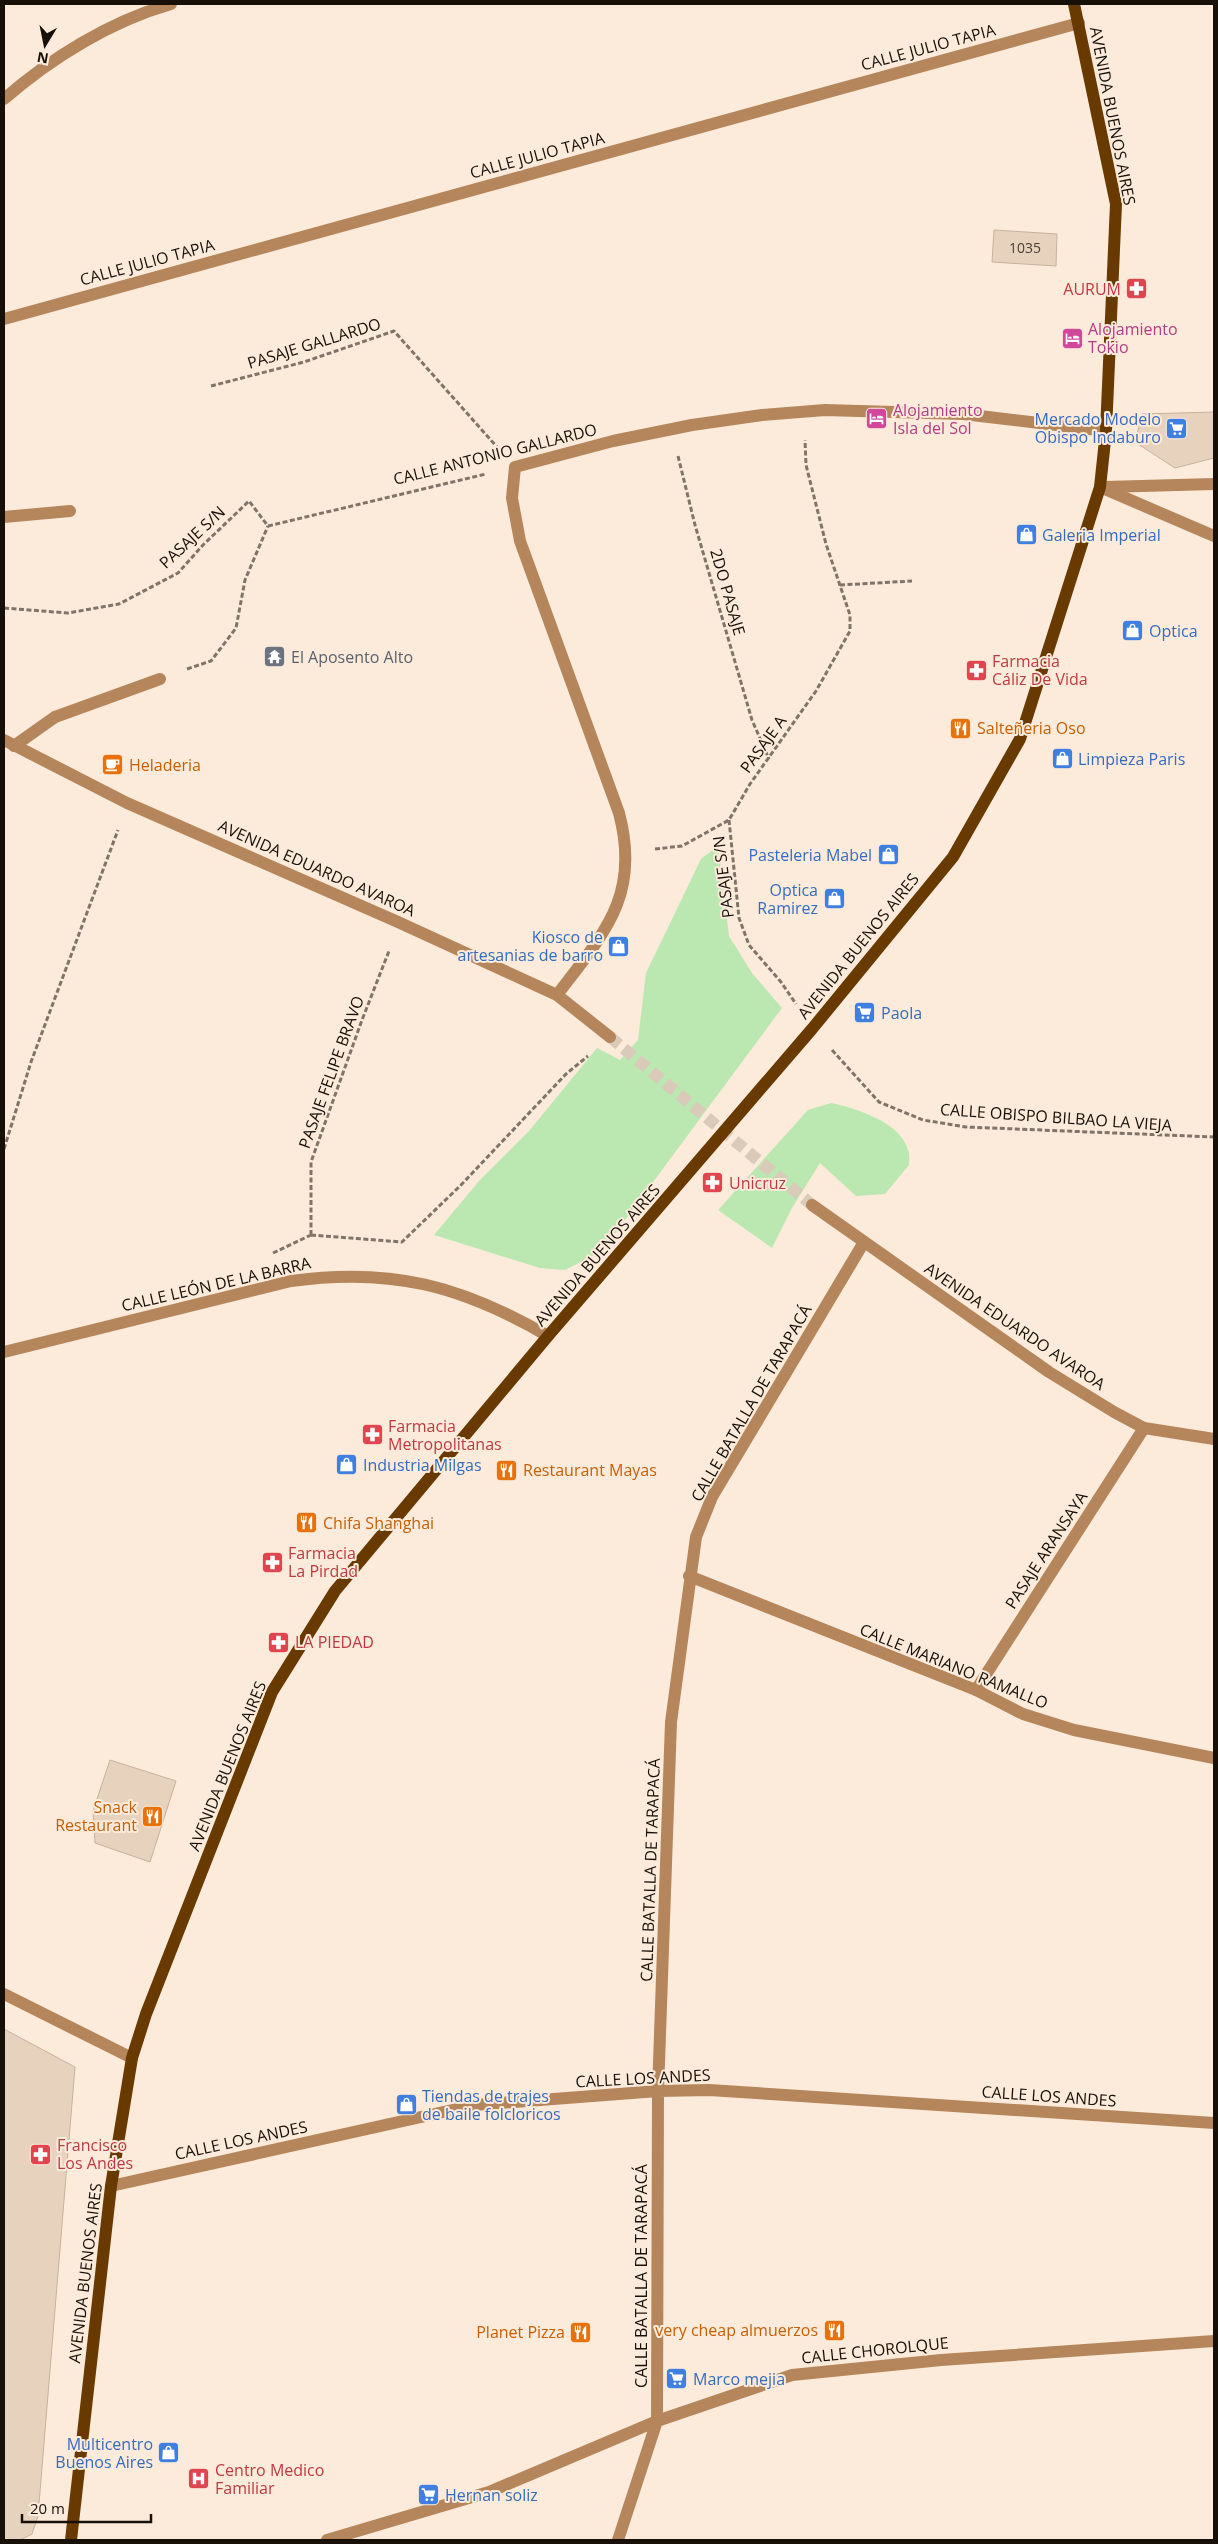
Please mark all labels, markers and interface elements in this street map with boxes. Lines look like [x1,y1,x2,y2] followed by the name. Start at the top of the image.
[858,18,999,76] street label: CALLE JULIO TAPIA
[20,20,70,70] north arrow
[1085,25,1141,207] street label: AVENIDA BUENOS AIRES
[35,48,50,69] text: N
[467,126,608,184] street label: CALLE JULIO TAPIA
[77,233,218,291] street label: CALLE JULIO TAPIA
[1009,238,1041,257] house number: 1035
[1125,277,1149,301] pharmacy icon: AURUM
[1063,278,1121,300] place label: AURUM
[245,312,383,374] street label: PASAJE GALLARDO
[1088,318,1178,358] place label: Alojamiento Tokio
[1060,326,1084,350] hotel icon: Alojamiento Tokio
[893,399,983,439] place label: Alojamiento Isla del Sol
[865,407,889,431] hotel icon: Alojamiento Isla del Sol
[1035,408,1161,448] place label: Mercado Modelo Obispo Indaburo
[1165,416,1189,440] supermarket icon: Mercado Modelo Obispo Indaburo
[391,418,599,490] street label: CALLE ANTONIO GALLARDO
[154,501,230,573] street label: PASAJE S/N
[1014,523,1038,547] shop icon: Galeria Imperial
[1042,524,1161,546] place label: Galeria Imperial
[705,546,751,638] street label: 2DO PASAJE
[1121,619,1145,643] shop icon: Optica
[1149,620,1198,642] place label: Optica
[263,645,287,669] temple icon: El Aposento Alto
[291,646,413,668] place label: El Aposento Alto
[992,650,1088,690] place label: Farmacia Cáliz De Vida
[964,658,988,682] pharmacy icon: Farmacia Cáliz De Vida
[735,710,792,777] street label: PASAJE A
[949,716,973,740] restaurant icon: Salteñeria Oso
[977,717,1086,739] place label: Salteñeria Oso
[1050,747,1074,771] shop icon: Limpieza Paris
[1078,748,1185,770] place label: Limpieza Paris
[101,753,125,777] cafe icon: Heladeria
[129,754,201,776] place label: Heladeria
[215,815,420,922] street label: AVENIDA EDUARDO AVAROA
[707,835,739,919] street label: PASAJE S/N
[876,843,900,867] shop icon: Pasteleria Mabel
[748,844,872,866] place label: Pasteleria Mabel
[792,868,924,1023] street label: AVENIDA BUENOS AIRES
[757,879,818,919] place label: Optica Ramirez
[822,887,846,911] shop icon: Optica Ramirez
[458,926,603,966] place label: Kiosco de artesanias de barro
[607,934,631,958] shop icon: Kiosco de artesanias de barro
[293,993,369,1151] street label: PASAJE FELIPE BRAVO
[853,1001,877,1025] supermarket icon: Paola
[881,1002,922,1024] place label: Paola
[939,1098,1174,1136] street label: CALLE OBISPO BILBAO LA VIEJA
[701,1171,725,1195] pharmacy icon: Unicruz
[729,1172,786,1194] place label: Unicruz
[529,1179,665,1331] street label: AVENIDA BUENOS AIRES
[119,1251,314,1316] street label: CALLE LEÓN DE LA BARRA
[920,1257,1110,1395] street label: AVENIDA EDUARDO AVAROA
[686,1300,817,1505] street label: CALLE BATALLA DE TARAPACÁ
[388,1415,502,1455] place label: Farmacia Metropolitanas
[360,1423,384,1447] pharmacy icon: Farmacia Metropolitanas
[335,1453,359,1477] shop icon: Industria Milgas
[363,1454,482,1476] place label: Industria Milgas
[495,1458,519,1482] restaurant icon: Restaurant Mayas
[523,1459,657,1481] place label: Restaurant Mayas
[1000,1486,1093,1613] street label: PASAJE ARANSAYA
[295,1511,319,1535] restaurant icon: Chifa Shanghai
[323,1512,434,1534] place label: Chifa Shanghai
[288,1542,358,1582] place label: Farmacia La Pirdad
[260,1550,284,1574] pharmacy icon: Farmacia La Pirdad
[857,1618,1051,1714] street label: CALLE MARIANO RAMALLO
[267,1630,291,1654] pharmacy icon: LA PIEDAD
[295,1631,374,1653] place label: LA PIEDAD
[183,1678,271,1854] street label: AVENIDA BUENOS AIRES
[635,1757,665,1982] street label: CALLE BATALLA DE TARAPACÁ
[55,1796,138,1836] place label: Snack Restaurant
[141,1804,165,1828] restaurant icon: Snack Restaurant
[575,2063,711,2093] street label: CALLE LOS ANDES
[981,2080,1117,2112] street label: CALLE LOS ANDES
[422,2085,561,2125] place label: Tiendas de trajes de baile folcloricos
[394,2093,418,2117] shop icon: Tiendas de trajes de baile folcloricos
[173,2115,310,2165] street label: CALLE LOS ANDES
[57,2134,133,2174] place label: Francisco Los Andes
[29,2142,53,2166] pharmacy icon: Francisco Los Andes
[630,2163,652,2388] street label: CALLE BATALLA DE TARAPACÁ
[63,2181,107,2364] street label: AVENIDA BUENOS AIRES
[822,2318,846,2342] restaurant icon: very cheap almuerzos
[655,2319,818,2341] place label: very cheap almuerzos
[569,2320,593,2344] restaurant icon: Planet Pizza
[476,2321,565,2343] place label: Planet Pizza
[800,2331,950,2369] street label: CALLE CHOROLQUE
[665,2367,689,2391] supermarket icon: Marco mejia
[693,2368,785,2390] place label: Marco mejia
[55,2433,153,2473] place label: Multicentro Buenos Aires
[157,2441,181,2465] shop icon: Multicentro Buenos Aires
[215,2459,324,2499] place label: Centro Medico Familiar
[187,2467,211,2491] hospital icon: Centro Medico Familiar
[417,2483,441,2507] supermarket icon: Hernan soliz
[445,2484,538,2506] place label: Hernan soliz
[22,2492,151,2524] scale bar
[30,2498,65,2518] text: 20 m

